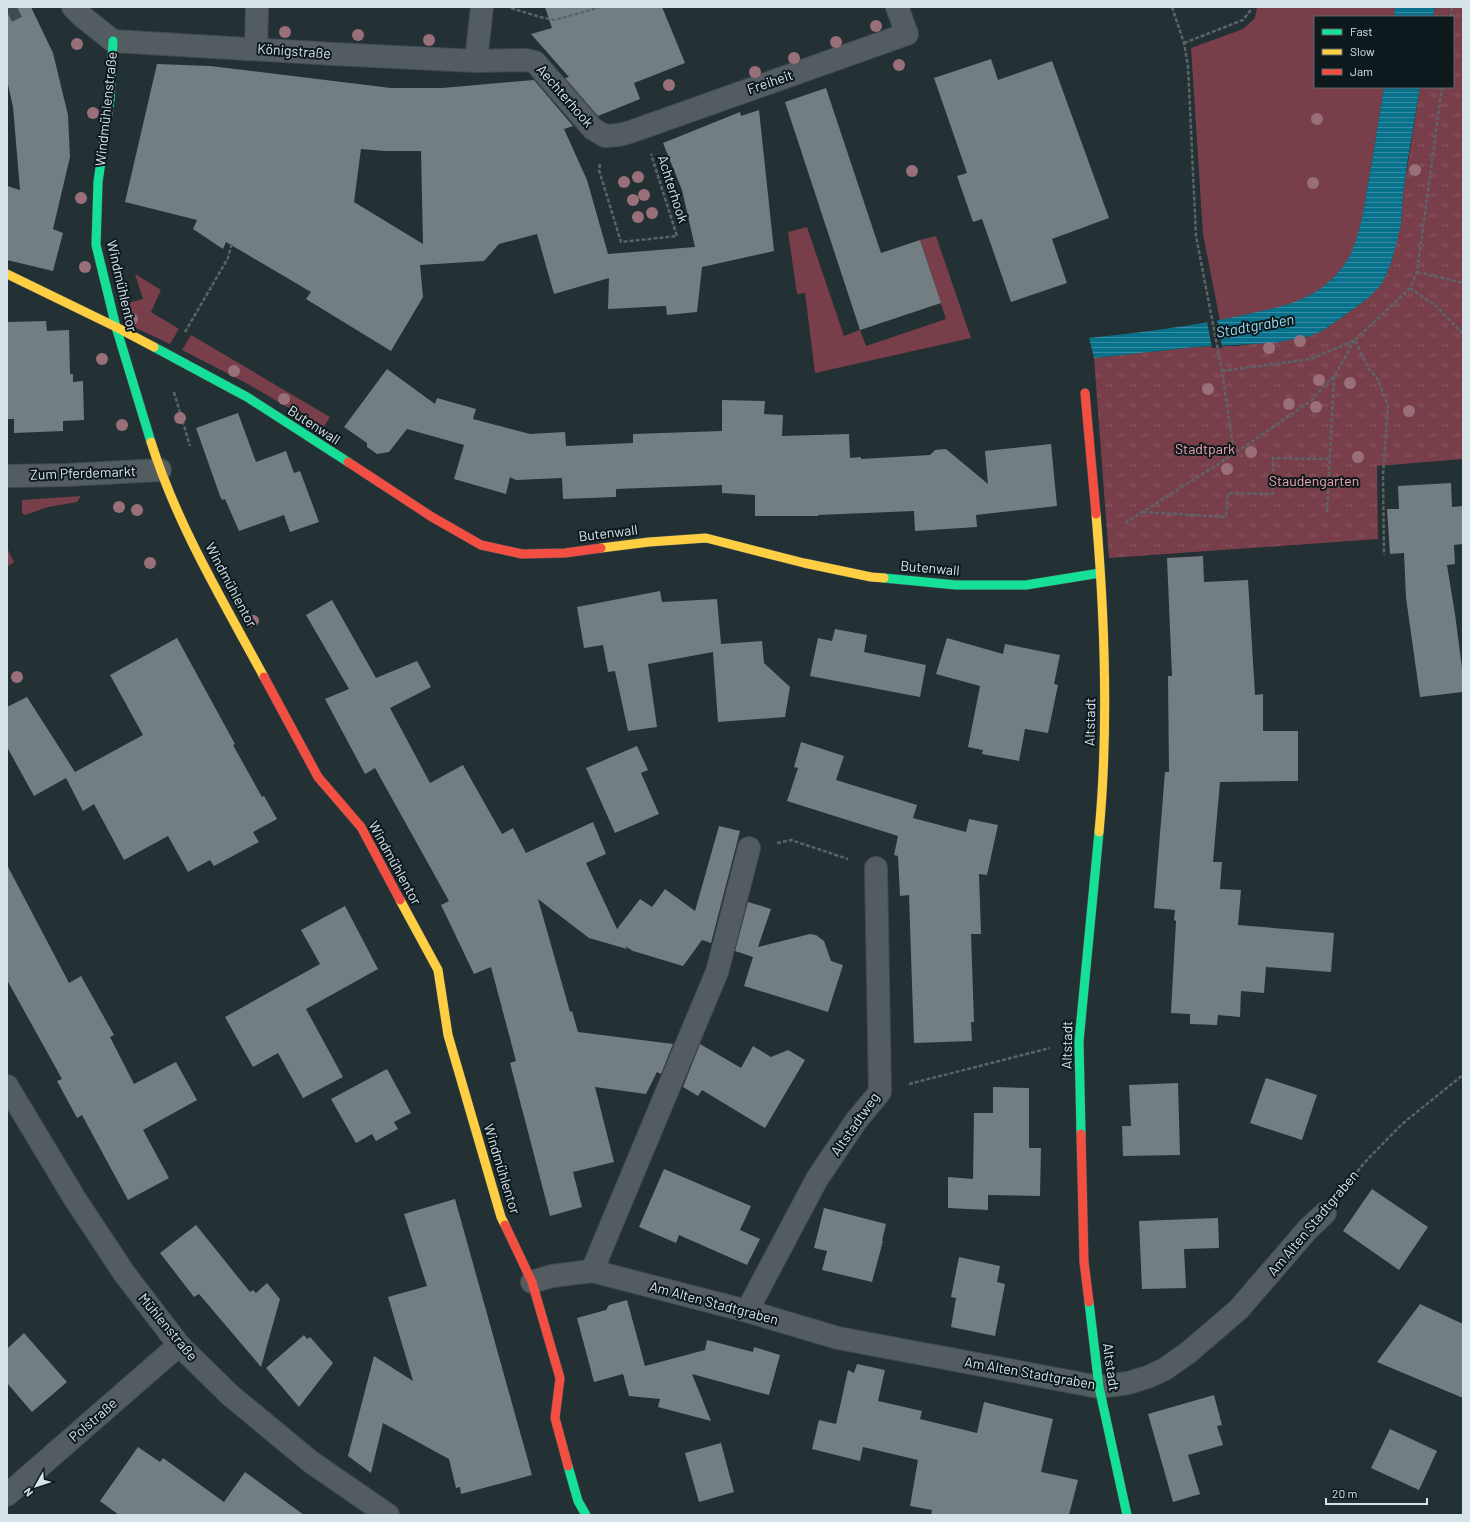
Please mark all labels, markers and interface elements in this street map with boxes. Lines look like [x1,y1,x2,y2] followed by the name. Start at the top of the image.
[1314,16,1454,88] legend
[1350,24,1373,38] text: Fast
[257,39,331,62] street label: Königstraße
[1350,44,1375,58] text: Slow
[91,51,120,167] street label: Windmühlenstraße
[533,61,597,131] street label: Aechterhook
[1350,64,1373,78] text: Jam
[745,66,795,97] street label: Freiheit
[655,153,692,225] street label: Achterhook
[104,238,141,333] street label: Windmühlentor
[1214,309,1295,341] water label: Stadtgraben
[285,401,344,448] street label: Butenwall
[1175,440,1235,457] park label: Stadtpark
[30,462,136,483] street label: Zum Pferdemarkt
[1269,472,1359,489] park label: Staudengarten
[577,520,638,545] street label: Butenwall
[202,540,261,630] street label: Windmühlentor
[900,556,960,579] street label: Butenwall
[1081,698,1098,746] street label: Altstadt
[365,818,426,908] street label: Windmühlentor
[1058,1021,1075,1069] street label: Altstadt
[827,1089,883,1159] street label: Altstadtweg
[481,1122,524,1216] street label: Windmühlentor
[1263,1166,1362,1279] street label: Am Alten Stadtgraben
[648,1277,780,1328] street label: Am Alten Stadtgraben
[135,1290,201,1364] street label: Mühlenstraße
[1100,1342,1123,1392] street label: Altstadt
[963,1353,1097,1392] street label: Am Alten Stadtgraben
[65,1394,120,1445] street label: Polstraße
[16,1466,56,1506] north arrow
[1326,1480,1427,1506] scale bar
[20,1486,35,1500] text: N
[1332,1486,1358,1500] text: 20 m

